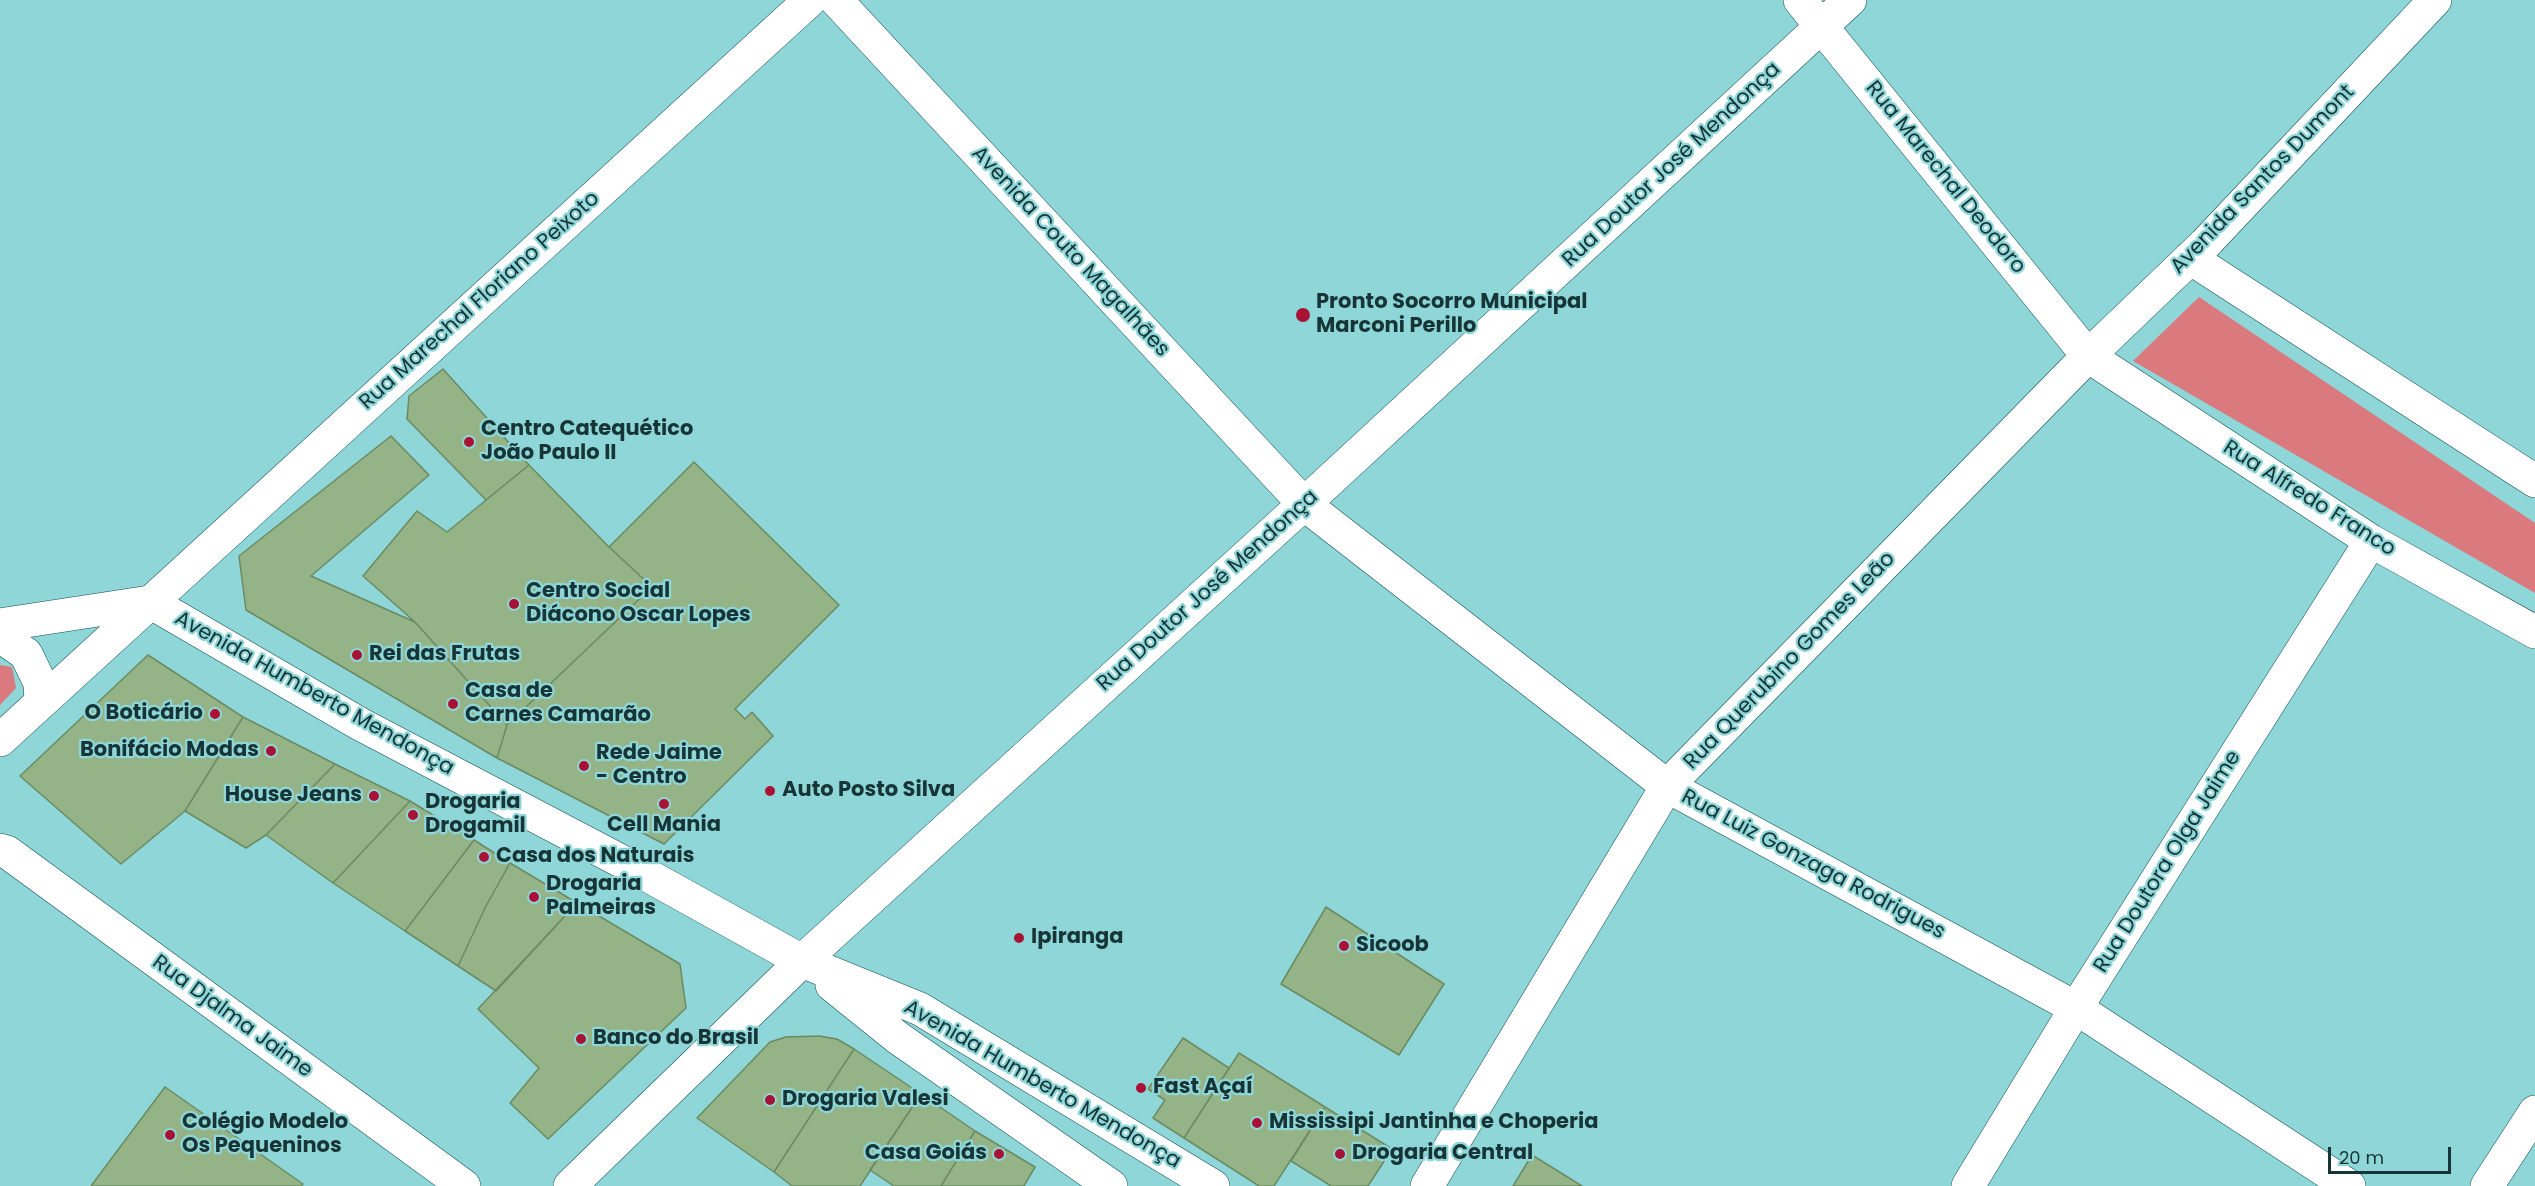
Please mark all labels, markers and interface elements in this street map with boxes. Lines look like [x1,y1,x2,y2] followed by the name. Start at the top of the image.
[1558,57,1786,273] street label: Rua Doutor José Mendonça
[1860,77,2030,279] street label: Rua Marechal Deodoro
[2166,80,2360,280] street label: Avenida Santos Dumont
[966,141,1174,363] street label: Avenida Couto Magalhães
[355,187,605,415] street label: Rua Marechal Floriano Peixoto
[1316,290,1588,340] place label: Pronto Socorro Municipal Marconi Perillo
[1294,306,1312,324] marker: Pronto Socorro Municipal Marconi Perillo
[481,417,693,467] place label: Centro Catequético João Paulo II
[462,435,476,449] marker: Centro Catequético João Paulo II
[2218,436,2400,562] street label: Rua Alfredo Franco
[1092,485,1324,697] street label: Rua Doutor José Mendonça
[1679,547,1901,775] street label: Rua Querubino Gomes Leão
[526,579,751,629] place label: Centro Social Diácono Oscar Lopes
[507,597,521,611] marker: Centro Social Diácono Oscar Lopes
[170,607,458,781] street label: Avenida Humberto Mendonça
[369,642,520,668] place label: Rei das Frutas
[350,648,364,662] marker: Rei das Frutas
[465,679,651,729] place label: Casa de Carnes Camarão
[446,697,460,711] marker: Casa de Carnes Camarão
[85,701,203,727] place label: O Boticário
[208,707,222,721] marker: O Boticário
[80,738,259,764] place label: Bonifácio Modas
[596,741,722,791] place label: Rede Jaime - Centro
[264,744,278,758] marker: Bonifácio Modas
[2089,746,2247,978] street label: Rua Doutora Olga Jaime
[577,759,591,773] marker: Rede Jaime - Centro
[782,778,955,804] place label: Auto Posto Silva
[225,783,362,809] place label: House Jeans
[763,784,777,798] marker: Auto Posto Silva
[1677,785,1949,945] street label: Rua Luiz Gonzaga Rodrigues
[367,789,381,803] marker: House Jeans
[425,790,526,840] place label: Drogaria Drogamil
[657,797,671,811] marker: Cell Mania
[406,808,420,822] marker: Drogaria Drogamil
[607,813,721,839] place label: Cell Mania
[496,844,694,870] place label: Casa dos Naturais
[477,850,491,864] marker: Casa dos Naturais
[546,872,656,922] place label: Drogaria Palmeiras
[527,890,541,904] marker: Drogaria Palmeiras
[1031,925,1124,951] place label: Ipiranga
[1012,931,1026,945] marker: Ipiranga
[1356,933,1429,959] place label: Sicoob
[1337,939,1351,953] marker: Sicoob
[147,950,317,1084] street label: Rua Djalma Jaime
[899,995,1185,1175] street label: Avenida Humberto Mendonça
[593,1026,759,1052] place label: Banco do Brasil
[574,1032,588,1046] marker: Banco do Brasil
[1153,1075,1253,1101] place label: Fast Açaí
[1134,1081,1148,1095] marker: Fast Açaí
[782,1087,949,1113] place label: Drogaria Valesi
[763,1093,777,1107] marker: Drogaria Valesi
[182,1110,348,1160] place label: Colégio Modelo Os Pequeninos
[1269,1110,1598,1136] place label: Mississipi Jantinha e Choperia
[1250,1116,1264,1130] marker: Mississipi Jantinha e Choperia
[163,1128,177,1142] marker: Colégio Modelo Os Pequeninos
[2331,1135,2454,1173] scale bar
[865,1141,987,1167] place label: Casa Goiás
[1352,1141,1533,1167] place label: Drogaria Central
[2339,1145,2384,1170] text: 20 m
[992,1147,1006,1161] marker: Casa Goiás
[1333,1147,1347,1161] marker: Drogaria Central

